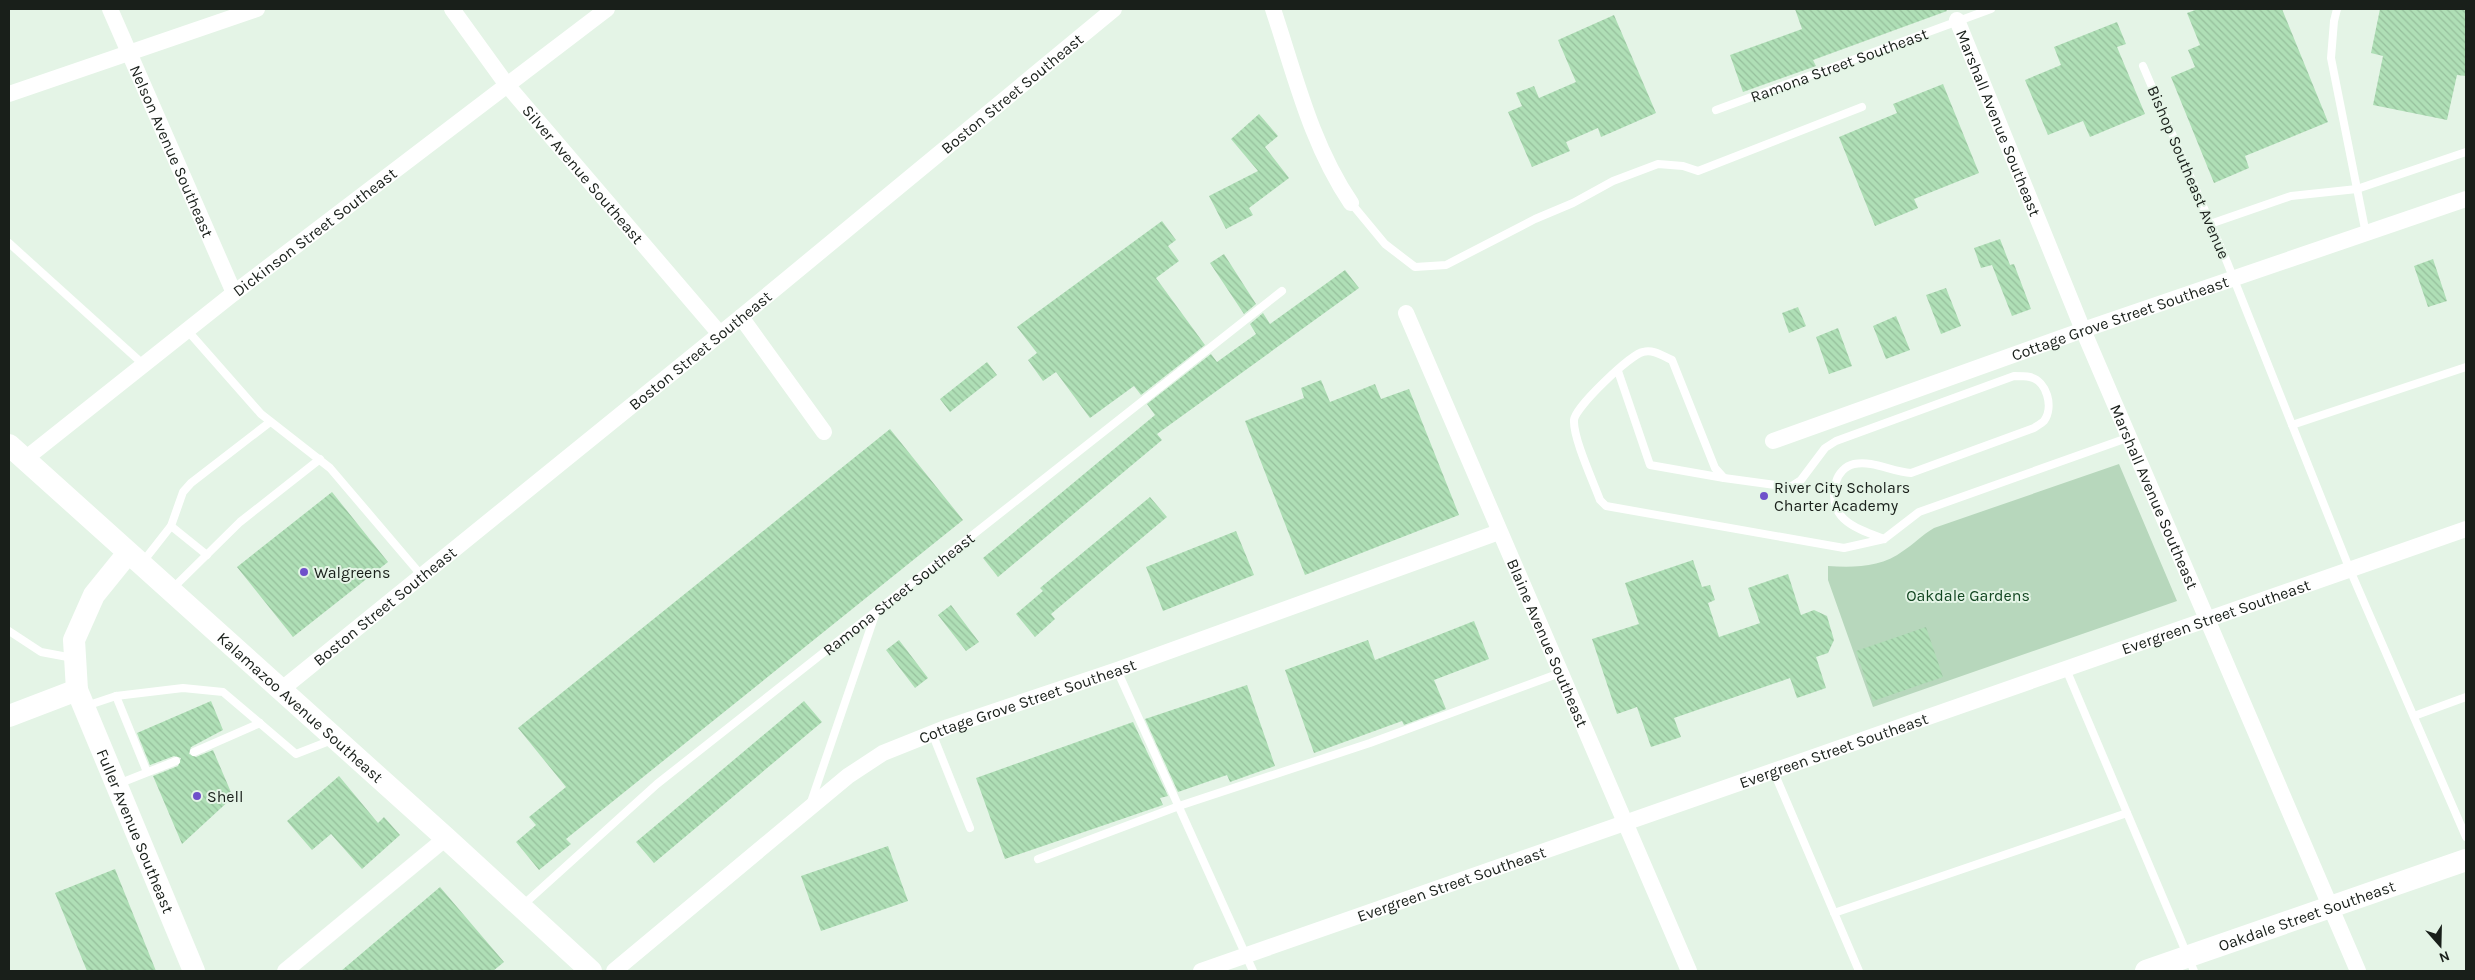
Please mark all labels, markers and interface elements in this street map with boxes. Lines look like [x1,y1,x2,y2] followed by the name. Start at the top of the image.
[1748,24,1931,107] street label: Ramona Street Southeast
[1952,27,2045,219] street label: Marshall Avenue Southeast
[937,30,1087,158] street label: Boston Street Southeast
[126,62,218,240] street label: Nelson Avenue Southeast
[2143,83,2234,262] street label: Bishop Southeast Avenue
[518,101,647,248] street label: Silver Avenue Southeast
[229,164,400,301] street label: Dickinson Street Southeast
[2009,272,2231,365] street label: Cottage Grove Street Southeast
[625,287,775,414] street label: Boston Street Southeast
[2106,401,2202,592] street label: Marshall Avenue Southeast
[1774,478,1910,515] place label: River City Scholars Charter Academy
[1758,490,1770,502] marker: River City Scholars Charter Academy
[819,528,978,660] street label: Ramona Street Southeast
[310,543,460,670] street label: Boston Street Southeast
[1503,556,1592,730] street label: Blaine Avenue Southeast
[314,563,390,582] place label: Walgreens
[298,566,310,578] marker: Walgreens
[2119,575,2313,659] street label: Evergreen Street Southeast
[1906,586,2030,605] park label: Oakdale Gardens
[213,628,387,787] street label: Kalamazoo Avenue Southeast
[916,655,1139,748] street label: Cottage Grove Street Southeast
[1737,709,1931,792] street label: Evergreen Street Southeast
[93,746,178,916] street label: Fuller Avenue Southeast
[207,787,244,806] place label: Shell
[191,790,203,802] marker: Shell
[1354,842,1548,926] street label: Evergreen Street Southeast
[2216,876,2398,955] street label: Oakdale Street Southeast
[2415,920,2465,970] north arrow
[2437,947,2452,966] text: N

